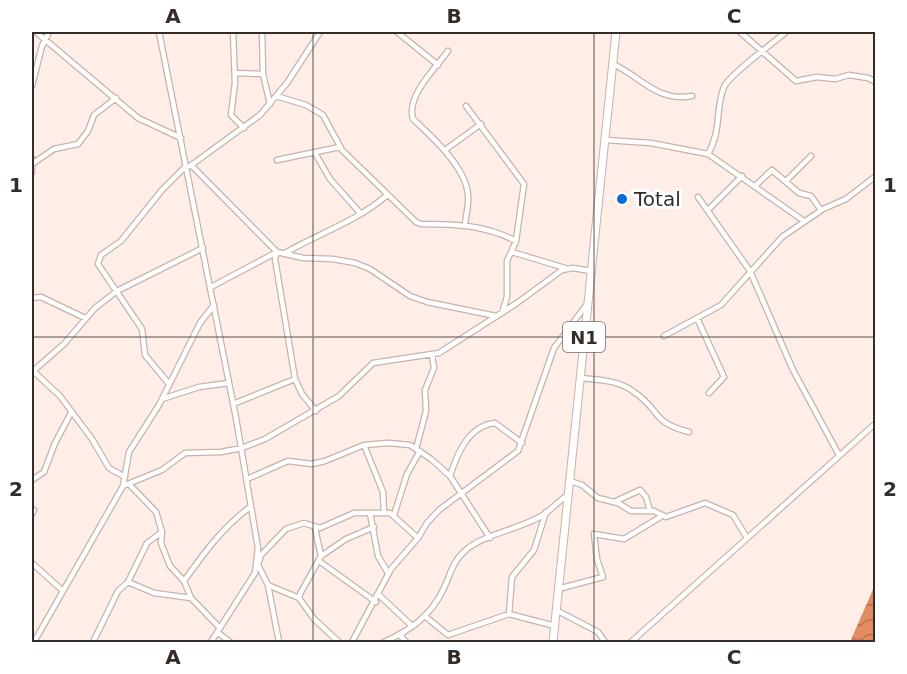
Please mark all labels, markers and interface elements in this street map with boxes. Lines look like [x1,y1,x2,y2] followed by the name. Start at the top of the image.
[165,4,181,28] text: A
[446,4,462,28] text: B
[727,4,741,28] text: C
[9,173,23,197] text: 1
[883,173,897,197] text: 1
[633,187,681,211] place label: Total
[615,192,629,206] marker: Total
[563,322,605,352] road number: N1
[9,477,23,501] text: 2
[883,477,897,501] text: 2
[165,645,181,669] text: A
[446,645,462,669] text: B
[727,645,741,669] text: C

